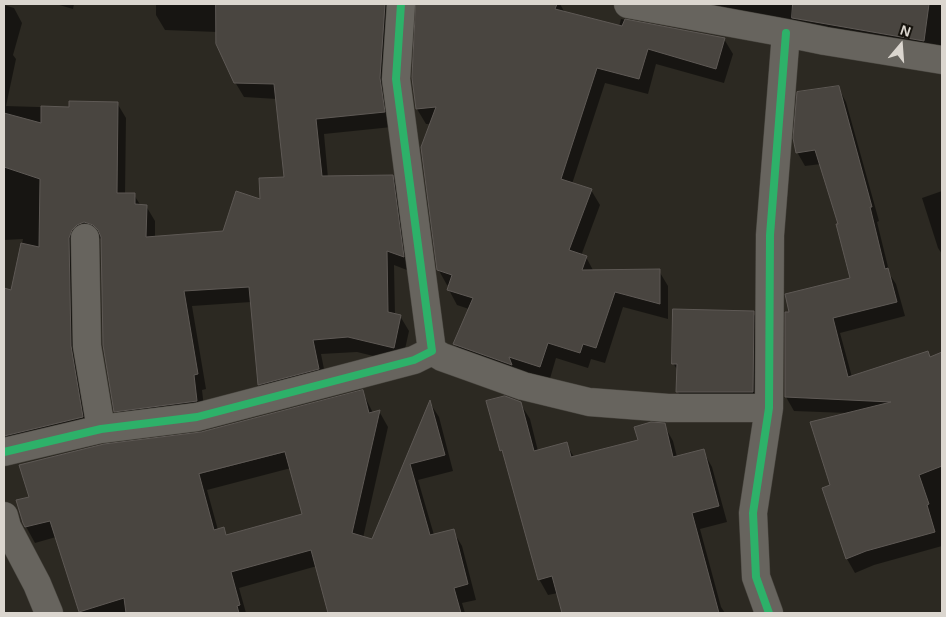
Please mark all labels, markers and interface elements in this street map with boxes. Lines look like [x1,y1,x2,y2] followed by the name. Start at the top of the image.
[876,20,926,70] north arrow
[898,22,913,40] text: N

